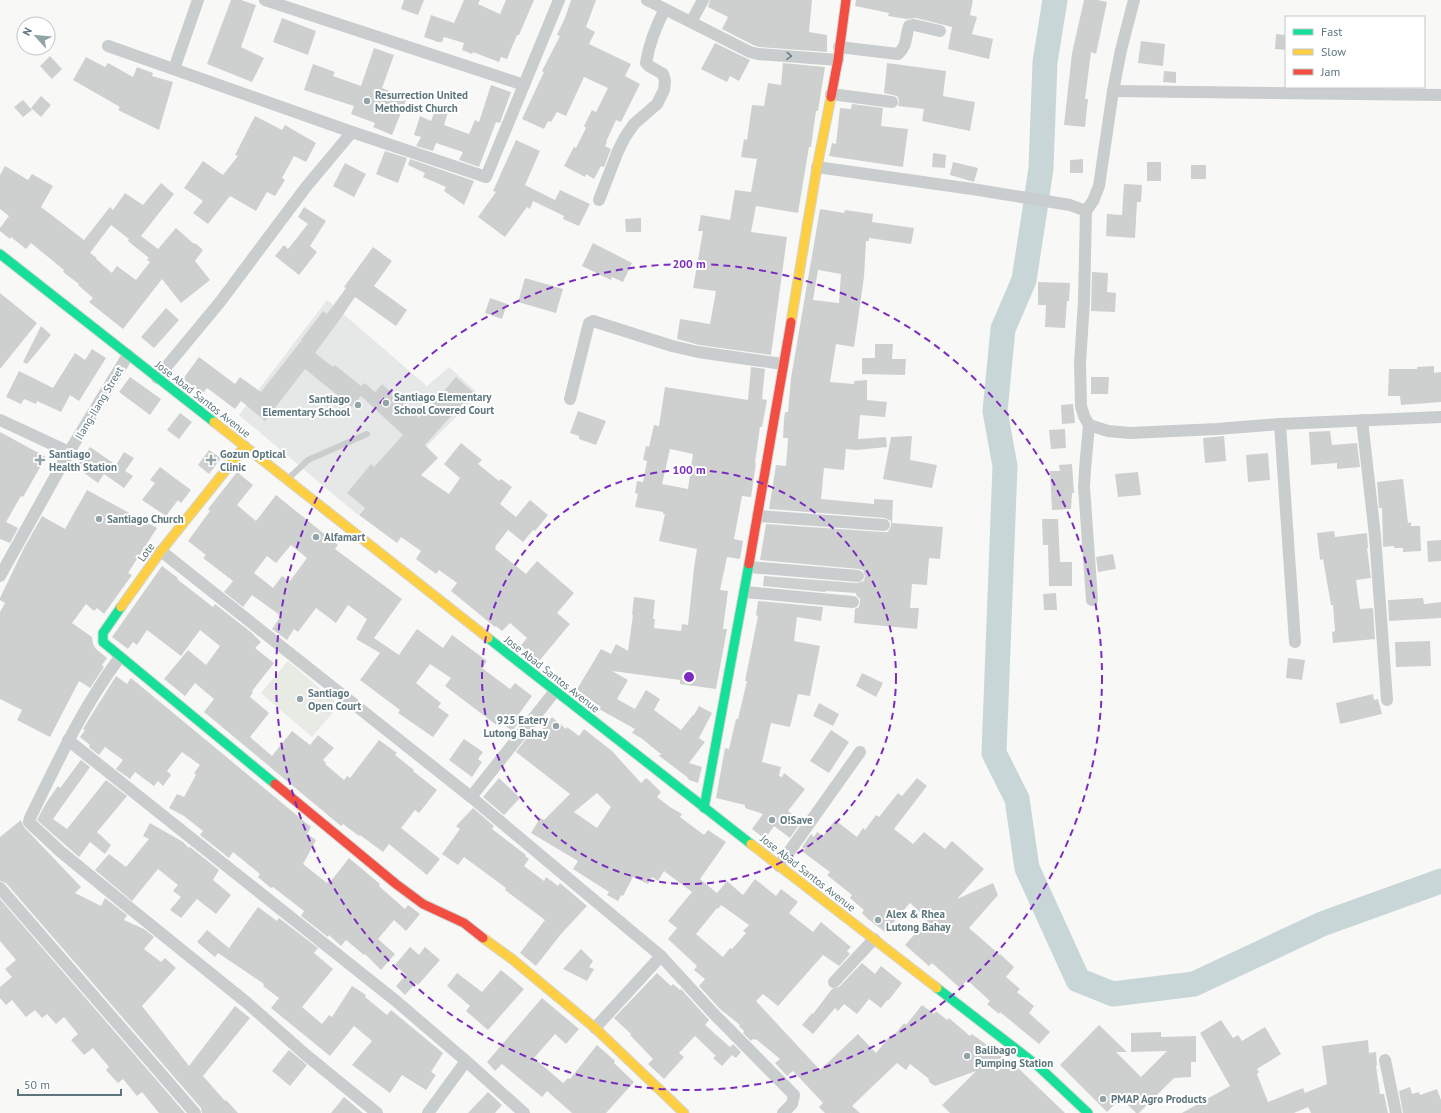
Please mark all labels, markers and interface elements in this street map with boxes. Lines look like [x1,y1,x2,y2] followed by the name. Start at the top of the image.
[16,16,56,56] north arrow
[1285,16,1425,88] legend
[1321,24,1342,39] text: Fast
[19,25,35,38] text: N
[1321,44,1346,59] text: Slow
[786,52,792,61] one-way arrow
[1320,64,1340,79] text: Jam
[375,88,468,115] place label: Resurrection United Methodist Church
[362,96,372,106] marker: Resurrection United Methodist Church
[672,256,706,271] text: 200 m
[152,357,254,441] street label: Jose Abad Santos Avenue
[72,364,126,442] street label: Ilang-Ilang Street
[394,390,494,417] place label: Santiago Elementary School Covered Court
[263,392,351,419] place label: Santiago Elementary School
[381,398,391,408] marker: Santiago Elementary School Covered Court
[353,400,363,410] marker: Santiago Elementary School
[49,447,117,474] place label: Santiago Health Station
[220,447,286,474] place label: Gozun Optical Clinic
[34,454,46,466] marker: Santiago Health Station
[205,454,217,466] marker: Gozun Optical Clinic
[672,462,706,477] text: 100 m
[107,512,184,526] place label: Santiago Church
[94,514,104,524] marker: Santiago Church
[324,530,365,544] place label: Alfamart
[311,532,321,542] marker: Alfamart
[134,539,158,564] street label: Lote
[501,632,603,716] street label: Jose Abad Santos Avenue
[682,670,696,684] centre of rings
[308,686,361,713] place label: Santiago Open Court
[295,694,305,704] marker: Santiago Open Court
[483,713,549,740] place label: 925 Eatery Lutong Bahay
[551,721,561,731] marker: 925 Eatery Lutong Bahay
[780,813,813,827] place label: O!Save
[767,815,777,825] marker: O!Save
[757,831,859,915] street label: Jose Abad Santos Avenue
[886,907,951,934] place label: Alex & Rhea Lutong Bahay
[873,915,883,925] marker: Alex & Rhea Lutong Bahay
[975,1043,1053,1070] place label: Balibago Pumping Station
[962,1051,972,1061] marker: Balibago Pumping Station
[18,1071,121,1097] scale bar
[24,1077,50,1092] text: 50 m
[1111,1092,1207,1106] place label: PMAP Agro Products
[1098,1094,1108,1104] marker: PMAP Agro Products

